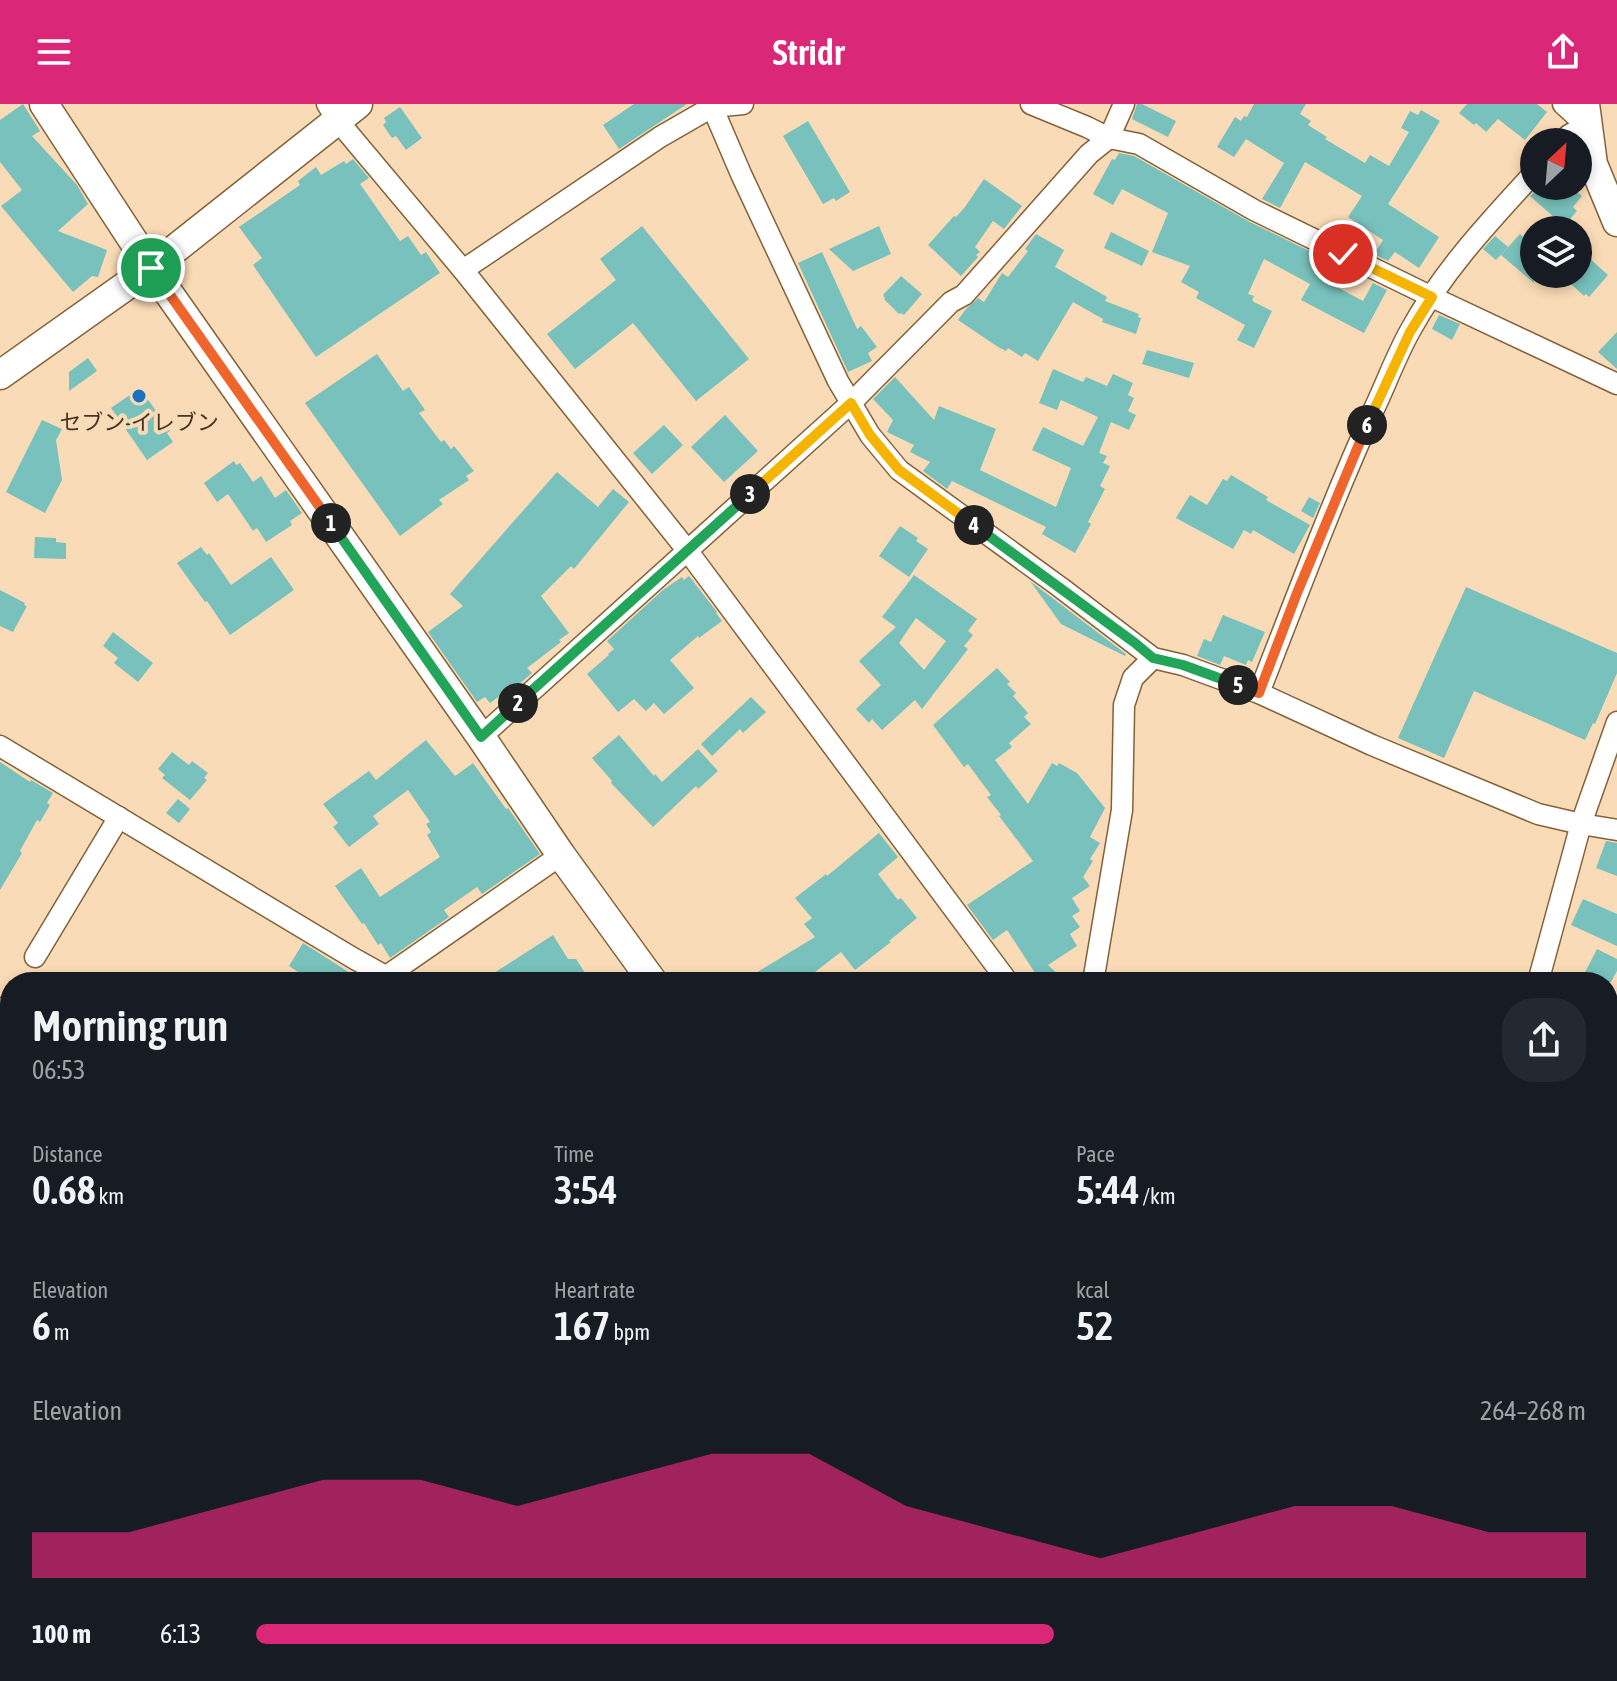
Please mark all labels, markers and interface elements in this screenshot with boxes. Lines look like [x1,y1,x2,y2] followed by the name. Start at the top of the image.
[32,30,76,74] icon: menu
[1541,30,1585,74] icon: share
[772,31,845,73] text: Stridr
[1520,128,1592,200] north arrow
[1520,128,1592,288] map controls
[1520,216,1592,288] button: layers
[1309,220,1377,288] pin
[1321,232,1365,276] icon: check
[117,234,185,302] pin
[129,246,173,290] icon: arrive
[130,387,148,405] marker: セブン-イレブン
[1347,405,1387,445] pin: 6
[59,409,219,435] place label: セブン-イレブン
[1362,412,1372,438] text: 6
[730,474,770,514] pin: 3
[745,481,755,507] text: 3
[311,503,351,543] pin: 1
[954,505,994,545] pin: 4
[326,510,336,536] text: 1
[969,512,979,538] text: 4
[1218,665,1258,705] pin: 5
[1233,672,1243,698] text: 5
[498,683,538,723] pin: 2
[513,690,523,716] text: 2
[1502,998,1586,1082] button: share
[32,1000,228,1050] text: Morning run
[32,1055,86,1085] text: 06:53
[32,1141,103,1167] text: Distance
[554,1141,594,1167] text: Time
[1076,1141,1115,1167] text: Pace
[32,1167,96,1212] text: 0.68
[554,1167,618,1212] text: 3:54
[1076,1167,1140,1212] text: 5:44
[96,1183,124,1209] text: km
[1140,1183,1176,1209] text: /km
[32,1277,108,1303] text: Elevation
[554,1277,635,1303] text: Heart rate
[1076,1277,1109,1303] text: kcal
[32,1303,51,1348] text: 6
[554,1303,610,1348] text: 167
[1076,1303,1114,1348] text: 52
[51,1319,70,1345] text: m
[610,1319,650,1345] text: bpm
[32,1396,122,1426] text: Elevation
[1480,1396,1586,1426] text: 264–268 m
[32,1619,91,1649] text: 100 m
[160,1619,201,1649] text: 6:13

